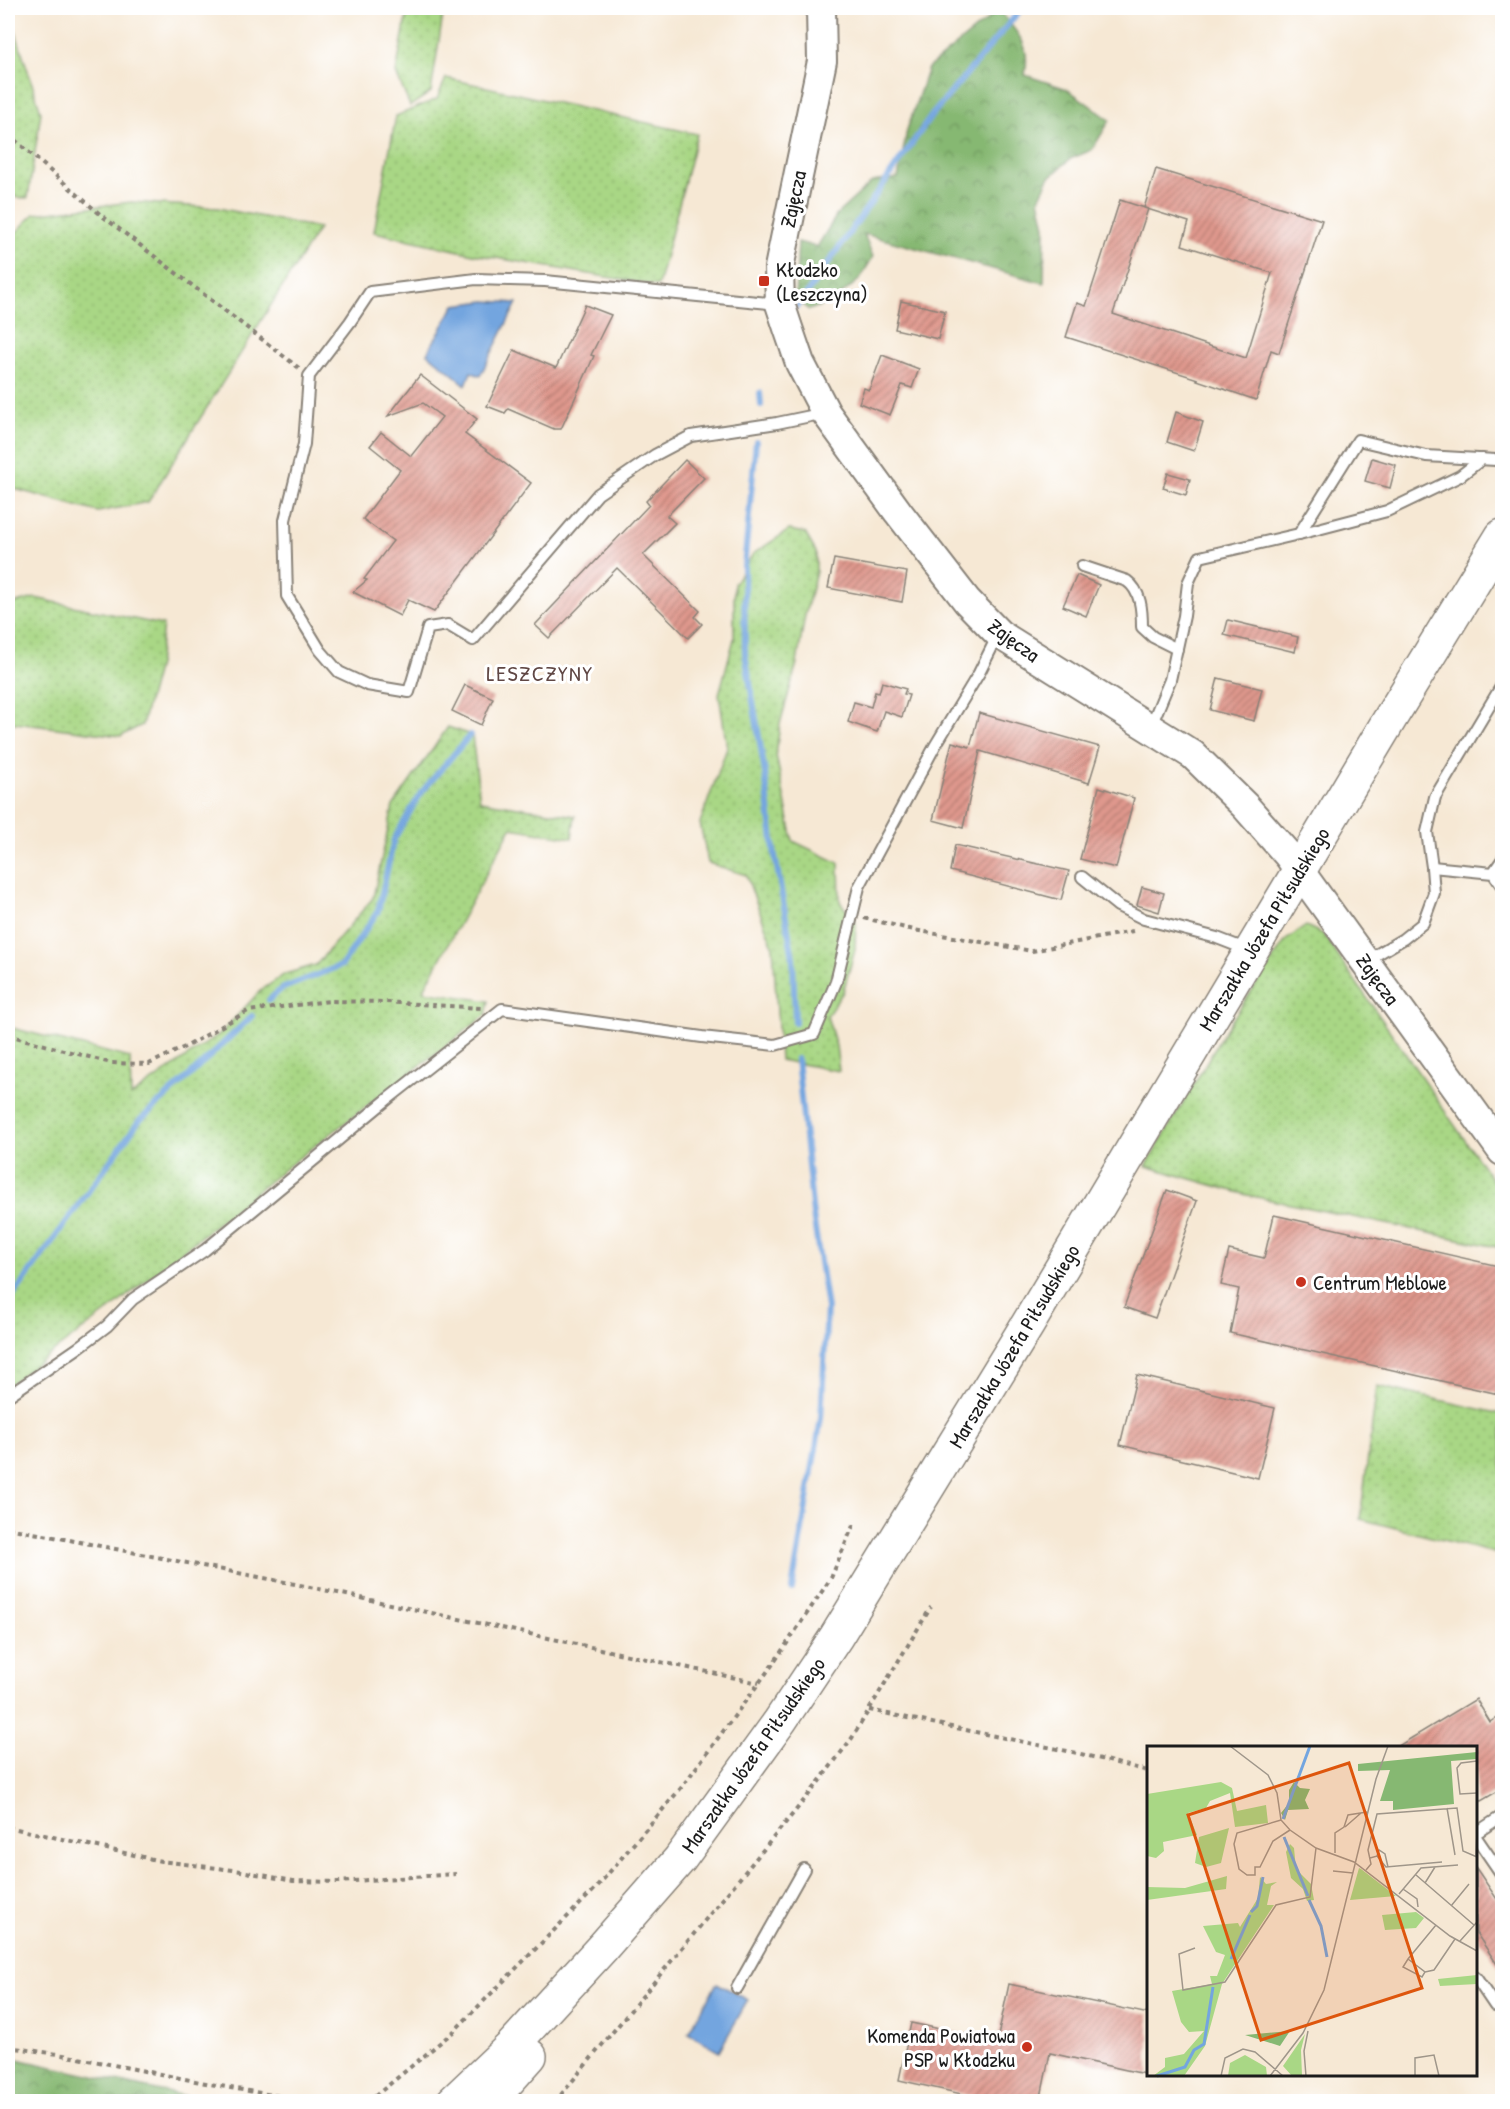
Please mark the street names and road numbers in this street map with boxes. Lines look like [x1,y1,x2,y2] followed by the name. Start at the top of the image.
[773,168,813,230] street label: Zajęcza
[982,611,1046,669] street label: Zajęcza
[1192,822,1336,1036] street label: Marszałka Józefa Piłsudskiego
[1349,947,1407,1011] street label: Zajęcza
[942,1239,1086,1453] street label: Marszałka Józefa Piłsudskiego
[674,1651,832,1859] street label: Marszałka Józefa Piłsudskiego

